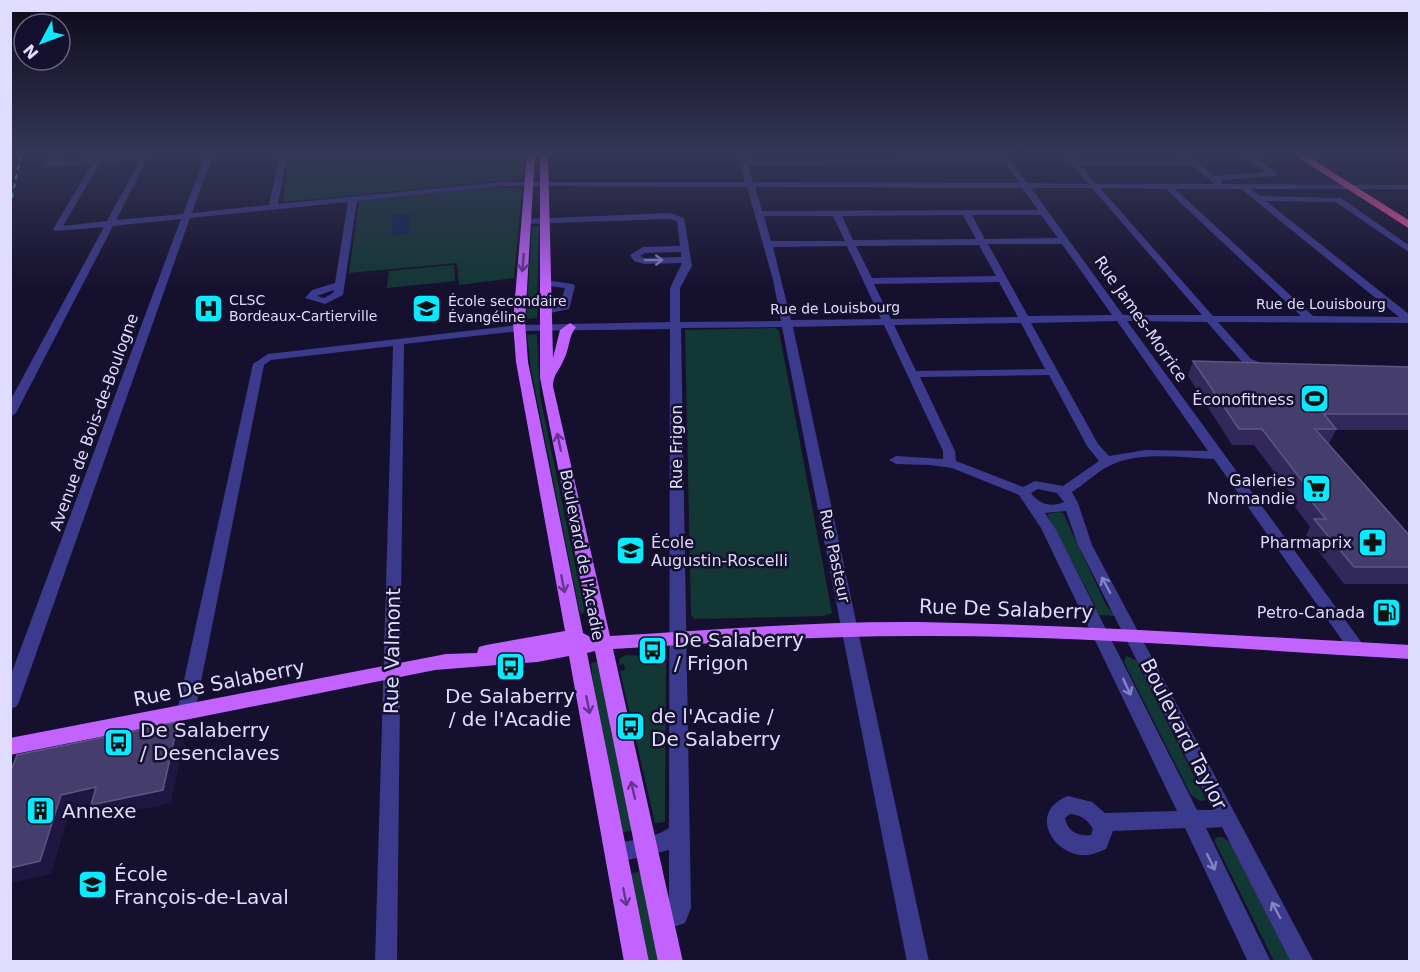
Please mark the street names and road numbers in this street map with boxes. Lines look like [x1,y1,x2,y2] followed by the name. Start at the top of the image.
[1090,252,1192,386] street label: Rue James-Morrice
[1256,296,1386,312] street label: Rue de Louisbourg
[770,299,900,317] street label: Rue de Louisbourg
[46,311,142,533] street label: Avenue de Bois-de-Boulogne
[667,405,686,489] street label: Rue Frigon
[556,468,608,642] street label: Boulevard de l'Acadie
[816,507,854,605] street label: Rue Pasteur
[379,587,405,714] street label: Rue Valmont
[919,594,1094,624] street label: Rue De Salaberry
[1136,654,1233,814] street label: Boulevard Taylor
[131,655,307,711] street label: Rue De Salaberry

